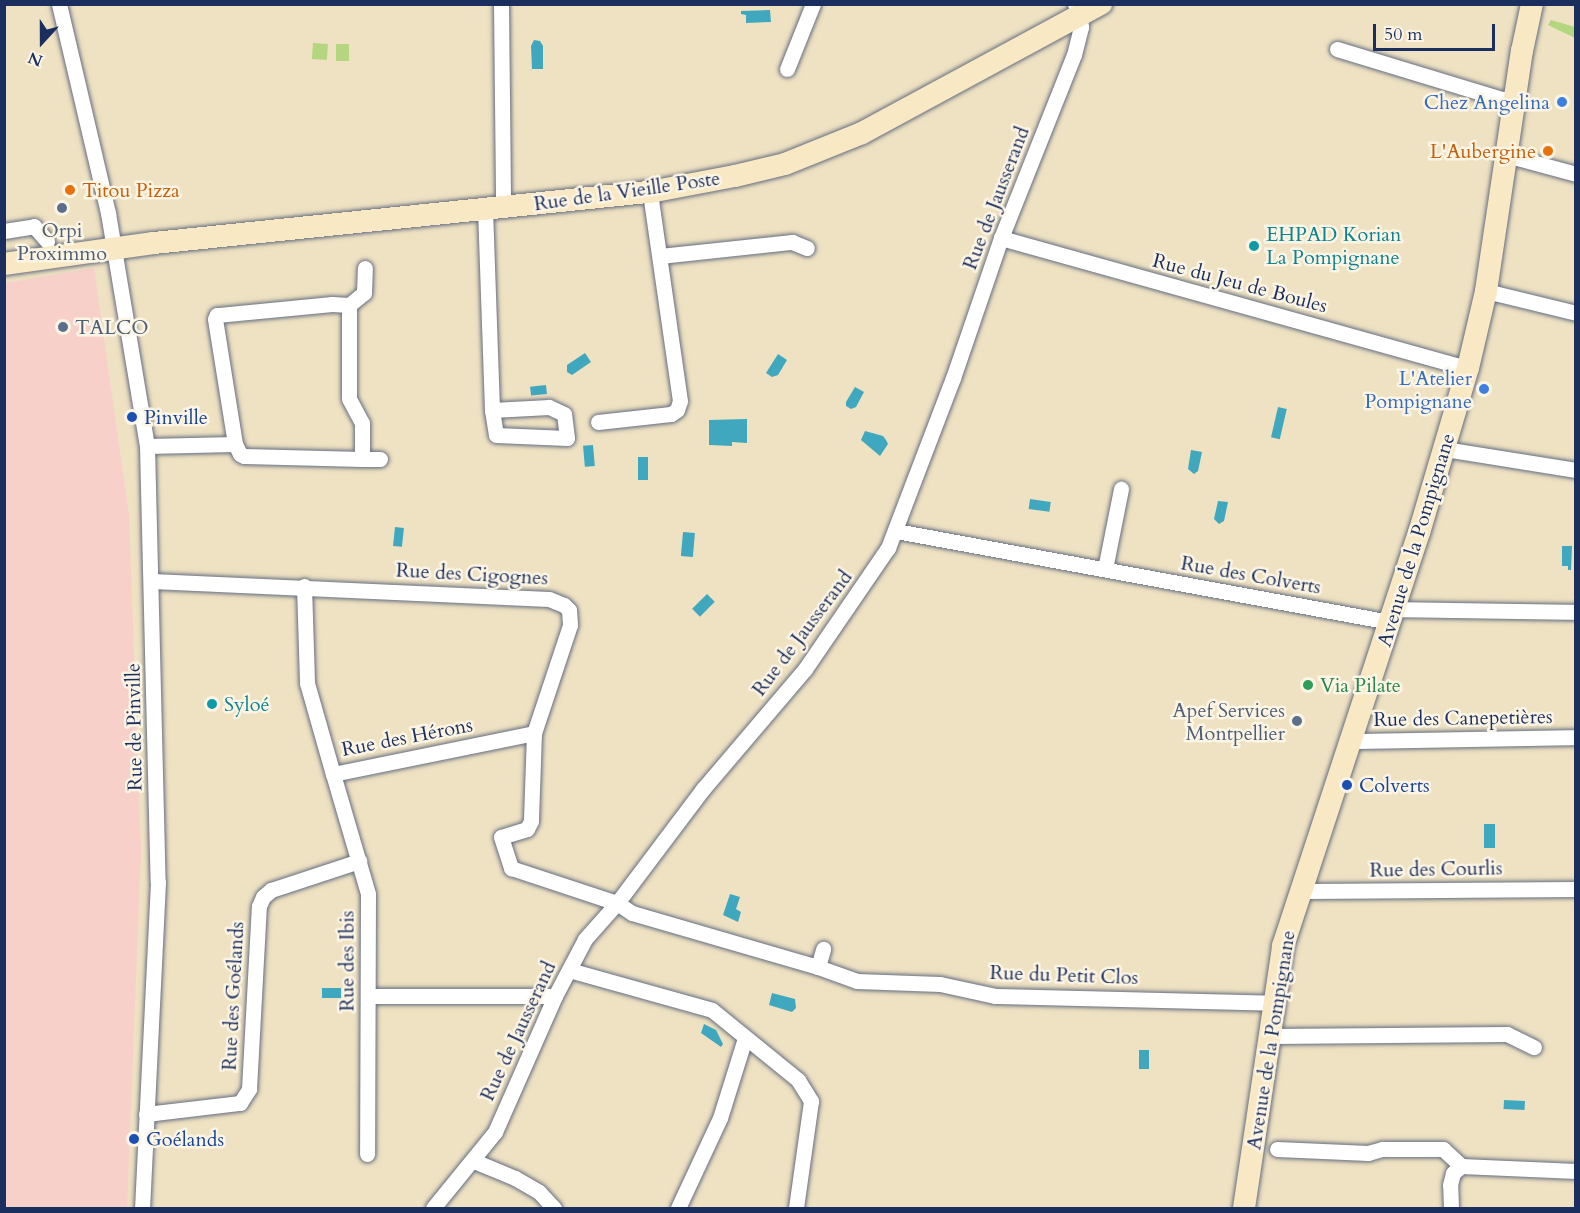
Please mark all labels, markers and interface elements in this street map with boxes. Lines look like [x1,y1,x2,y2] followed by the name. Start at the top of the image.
[12,12,72,72] north arrow
[1376,12,1498,50] scale bar
[1384,22,1423,47] text: 50 m
[25,46,46,72] text: N
[1424,90,1550,114] place label: Chez Angelina
[1555,95,1569,109] marker: Chez Angelina
[958,123,1034,273] street label: Rue de Jausserand
[1430,139,1536,163] place label: L'Aubergine
[1541,144,1555,158] marker: L'Aubergine
[532,166,722,216] street label: Rue de la Vieille Poste
[82,178,180,202] place label: Titou Pizza
[63,183,77,197] marker: Titou Pizza
[55,201,69,215] marker: Orpi Proximmo
[17,218,107,265] place label: Orpi Proximmo
[1266,222,1401,269] place label: EHPAD Korian La Pompignane
[1247,239,1261,253] marker: EHPAD Korian La Pompignane
[1150,248,1330,318] street label: Rue du Jeu de Boules
[75,315,149,339] place label: TALCO
[56,320,70,334] marker: TALCO
[1365,366,1472,413] place label: L'Atelier Pompignane
[1477,382,1491,396] marker: L'Atelier Pompignane
[144,405,208,429] place label: Pinville
[125,410,139,424] marker: Pinville
[1372,430,1460,650] street label: Avenue de la Pompignane
[1179,551,1323,599] street label: Rue des Colverts
[395,558,549,590] street label: Rue des Cigognes
[747,565,857,701] street label: Rue de Jausserand
[121,663,147,791] street label: Rue de Pinville
[1320,673,1401,697] place label: Via Pilate
[1301,678,1315,692] marker: Via Pilate
[224,692,270,716] place label: Syloé
[205,697,219,711] marker: Syloé
[1173,698,1285,745] place label: Apef Services Montpellier
[1373,704,1553,732] street label: Rue des Canepetières
[339,713,475,761] street label: Rue des Hérons
[1290,714,1304,728] marker: Apef Services Montpellier
[1359,773,1430,797] place label: Colverts
[1340,778,1354,792] marker: Colverts
[1369,856,1503,882] street label: Rue des Courlis
[335,911,359,1011] street label: Rue des Ibis
[217,921,249,1071] street label: Rue des Goélands
[1242,929,1300,1151] street label: Avenue de la Pompignane
[475,957,561,1105] street label: Rue de Jausserand
[989,960,1139,990] street label: Rue du Petit Clos
[146,1127,224,1151] place label: Goélands
[127,1132,141,1146] marker: Goélands

